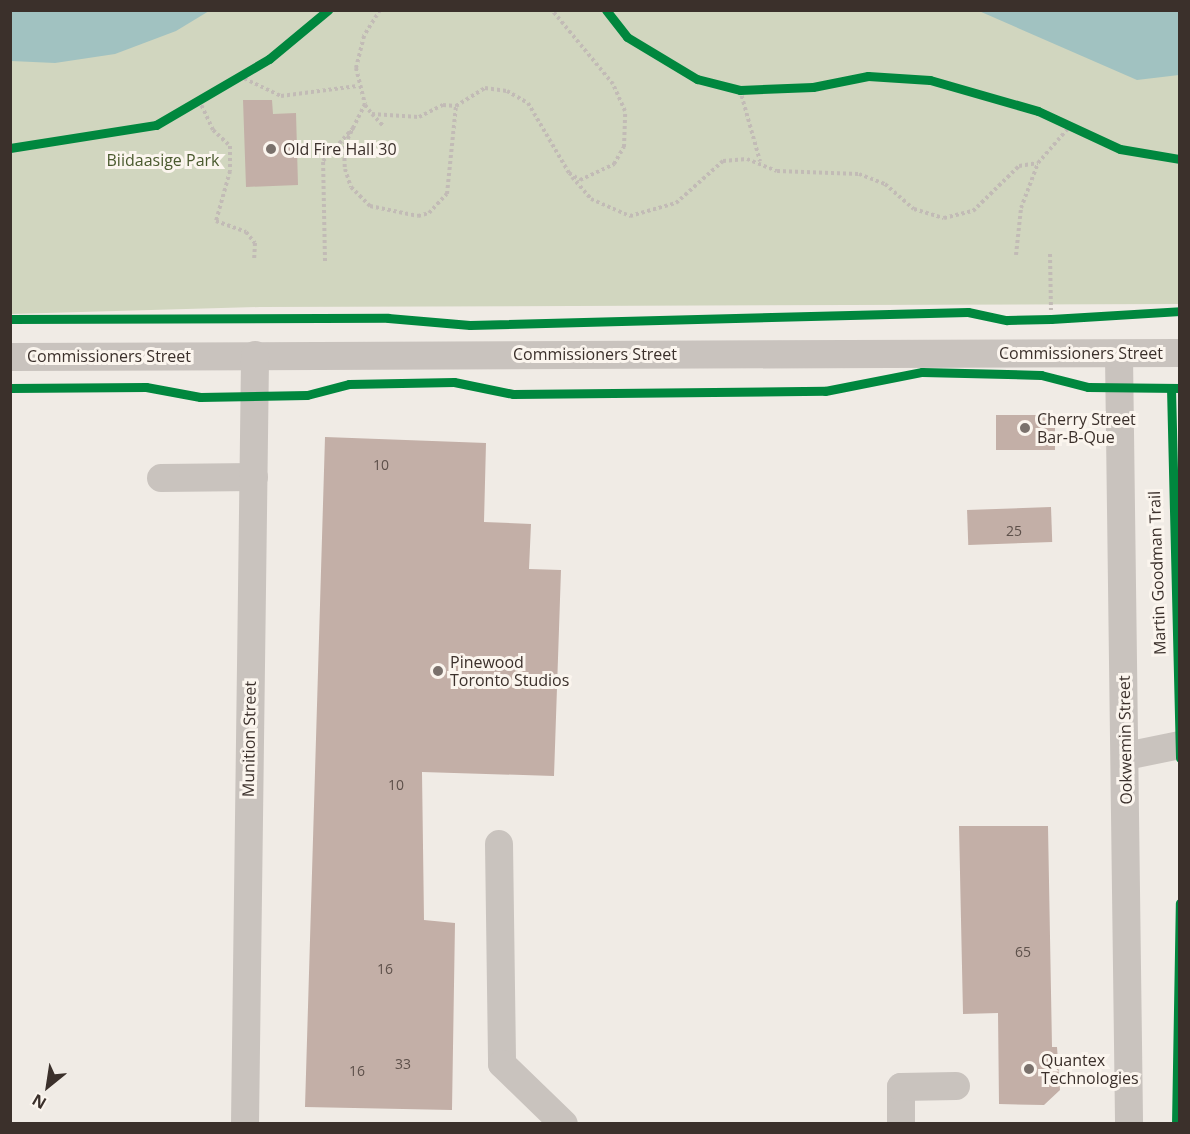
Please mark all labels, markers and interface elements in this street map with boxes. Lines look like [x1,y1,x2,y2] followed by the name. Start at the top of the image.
[283,139,397,159] place label: Old Fire Hall 30
[264,142,278,156] marker: Old Fire Hall 30
[107,150,219,170] park label: Biidaasige Park
[999,343,1163,363] street label: Commissioners Street
[513,344,677,364] street label: Commissioners Street
[27,346,191,366] street label: Commissioners Street
[1037,409,1136,447] place label: Cherry Street Bar-B-Que
[1018,421,1032,435] marker: Cherry Street Bar-B-Que
[373,457,389,473] house number: 10
[1145,491,1169,655] street label: Martin Goodman Trail
[1006,523,1022,539] house number: 25
[450,652,569,690] place label: Pinewood Toronto Studios
[431,664,445,678] marker: Pinewood Toronto Studios
[1114,675,1136,805] street label: Ookwemin Street
[238,681,260,797] street label: Munition Street
[388,777,404,793] house number: 10
[1015,944,1031,960] house number: 65
[377,961,393,977] house number: 16
[1041,1050,1139,1088] place label: Quantex Technologies
[18,1056,78,1116] north arrow
[395,1056,411,1072] house number: 33
[1022,1062,1036,1076] marker: Quantex Technologies
[349,1063,365,1079] house number: 16
[28,1089,50,1114] text: N

